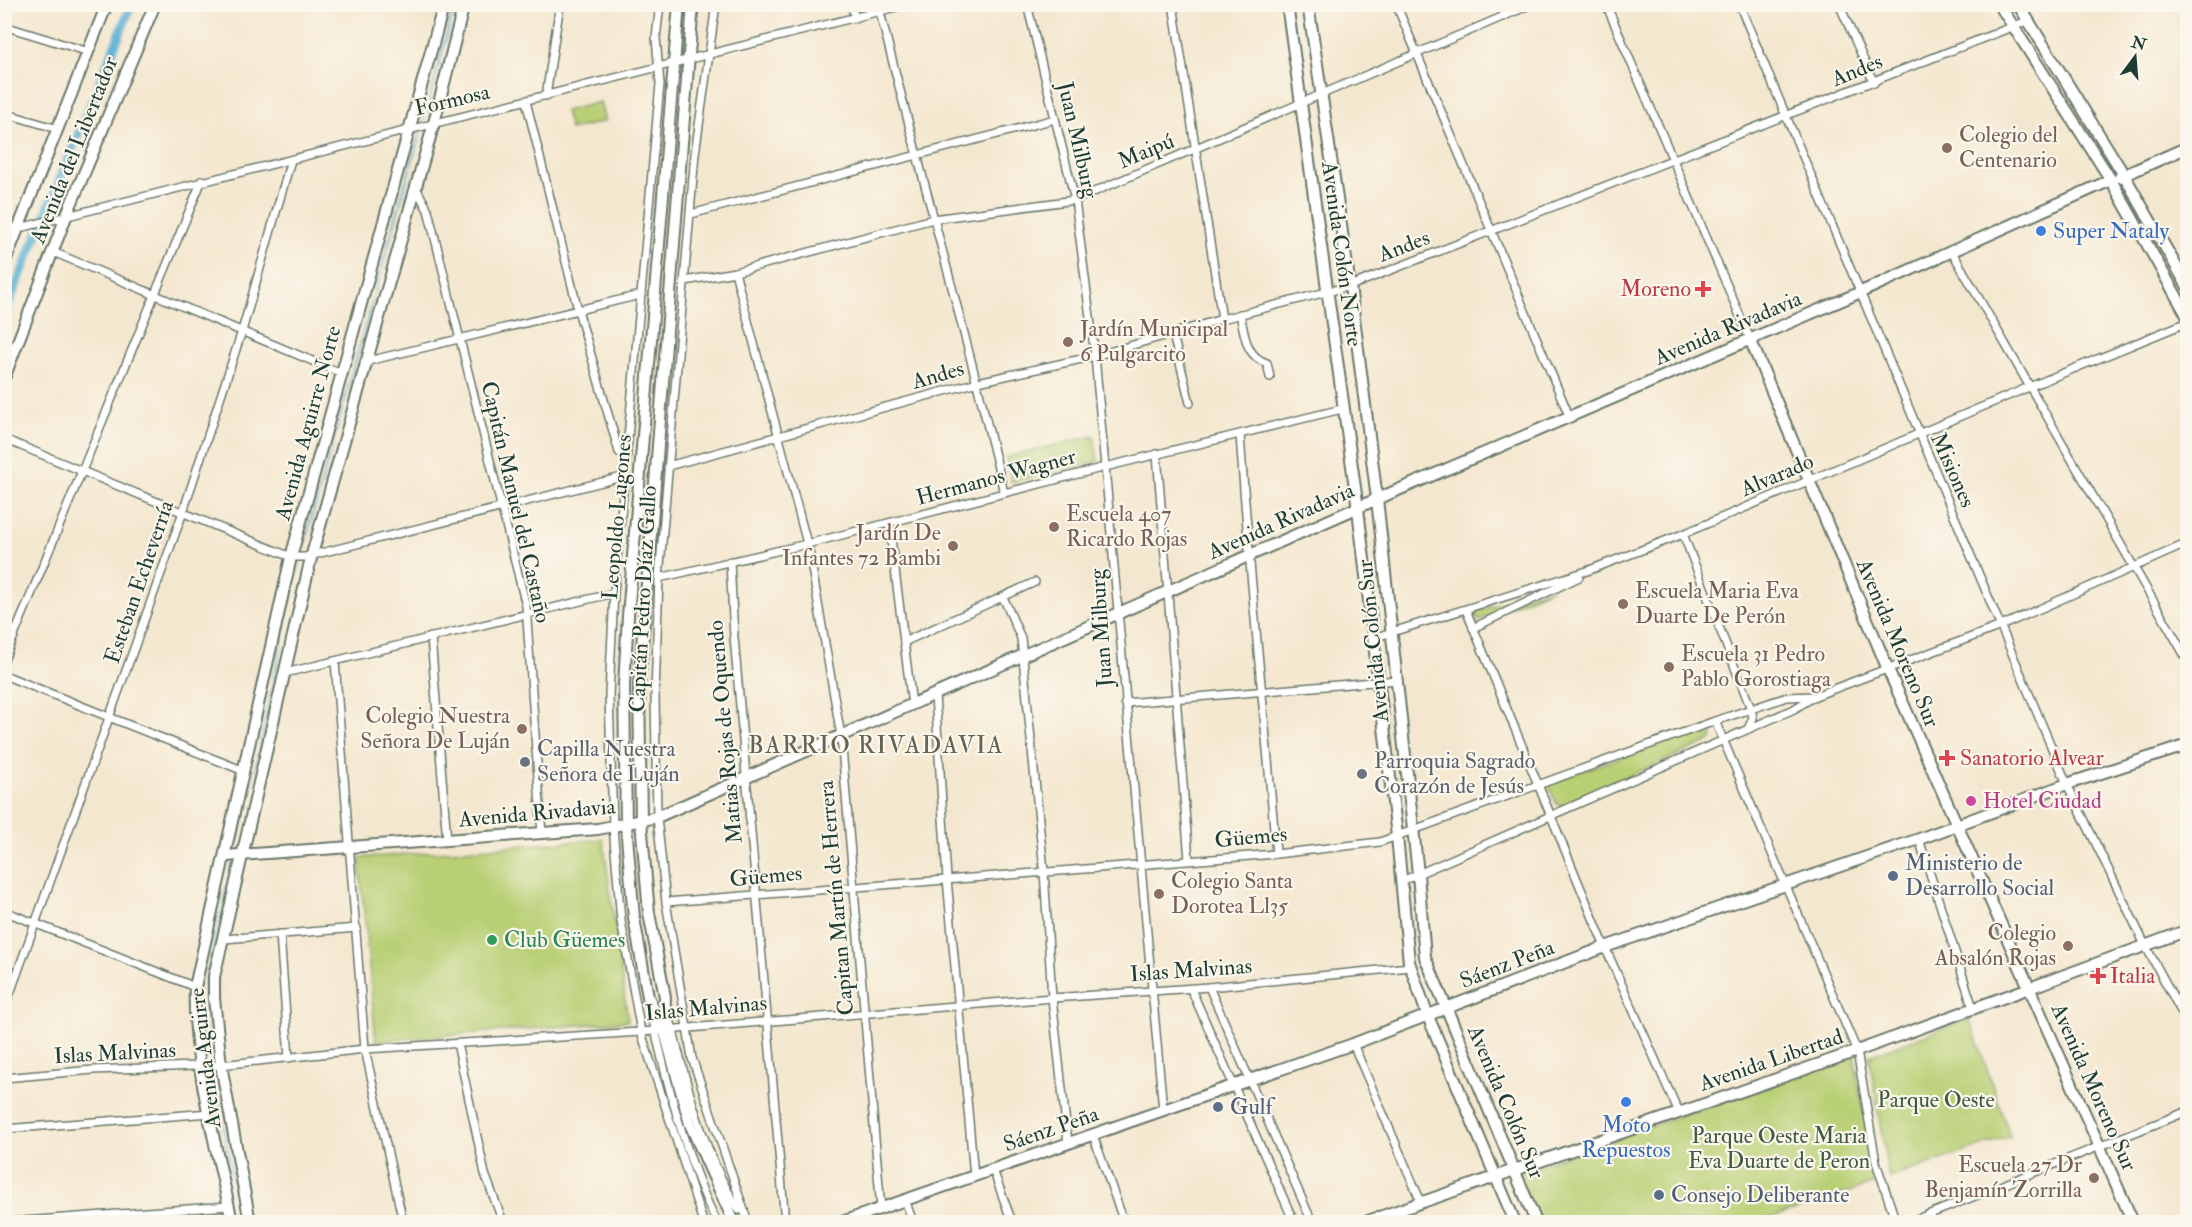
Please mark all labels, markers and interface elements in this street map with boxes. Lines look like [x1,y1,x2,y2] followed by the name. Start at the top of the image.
[2105,27,2165,87] north arrow
[2128,32,2149,55] text: N
[1826,47,1887,93] street label: Andes
[23,52,125,249] street label: Avenida del Libertador
[412,78,493,122] street label: Formosa
[1051,78,1105,202] street label: Juan Milburg
[1959,121,2058,174] place label: Colegio del Centenario
[1114,127,1179,176] street label: Maipú
[1940,141,1954,155] marker: Colegio del Centenario
[1315,159,1369,348] street label: Avenida Colón Norte
[2053,217,2170,246] place label: Super Nataly
[1373,223,1434,269] street label: Andes
[2034,224,2048,238] marker: Super Nataly
[1620,275,1691,303] place label: Moreno
[1696,282,1710,296] marker: Moreno
[1649,284,1807,372] street label: Avenida Rivadavia
[1079,315,1228,368] place label: Jardín Municipal 6 Pulgarcito
[268,323,347,524] street label: Avenida Aguirre Norte
[1061,335,1075,349] marker: Jardín Municipal 6 Pulgarcito
[908,354,967,396] street label: Andes
[474,378,557,626] street label: Capitán Manuel del Castaño
[1924,428,1982,512] street label: Misiones
[596,433,639,601] street label: Leopoldo Lugones
[913,442,1080,512] street label: Hermanos Wagner
[1735,447,1818,503] street label: Alvarado
[1203,476,1359,566] street label: Avenida Rivadavia
[623,485,664,713] street label: Capitán Pedro Díaz Gallo
[98,496,180,667] street label: Esteban Echeverría
[1066,500,1187,553] place label: Escuela 407 Ricardo Rojas
[782,519,941,572] place label: Jardín De Infantes 72 Bambi
[1047,520,1061,534] marker: Escuela 407 Ricardo Rojas
[946,539,960,553] marker: Jardín De Infantes 72 Bambi
[1849,554,1946,732] street label: Avenida Moreno Sur
[1350,557,1396,725] street label: Avenida Colón Sur
[1083,567,1119,689] street label: Juan Milburg
[1635,577,1800,630] place label: Escuela Maria Eva Duarte De Perón
[1616,597,1630,611] marker: Escuela Maria Eva Duarte De Perón
[701,619,749,845] street label: Matias Rojas de Oquendo
[1681,640,1832,693] place label: Escuela 31 Pedro Pablo Gorostiaga
[1662,660,1676,674] marker: Escuela 31 Pedro Pablo Gorostiaga
[360,702,511,755] place label: Colegio Nuestra Señora De Luján
[515,722,529,736] marker: Colegio Nuestra Señora De Luján
[748,730,1004,761] district label: BARRIO RIVADAVIA
[537,735,680,788] place label: Capilla Nuestra Señora de Luján
[1960,744,2105,772] place label: Sanatorio Alvear
[1374,747,1535,800] place label: Parroquia Sagrado Corazón de Jesús
[1938,749,1956,767] marker: Sanatorio Alvear
[518,755,532,769] marker: Capilla Nuestra Señora de Luján
[1355,767,1369,781] marker: Parroquia Sagrado Corazón de Jesús
[812,778,861,1017] street label: Capitan Martín de Herrera
[1983,787,2102,815] place label: Hotel Ciudad
[456,792,618,834] street label: Avenida Rivadavia
[1964,794,1978,808] marker: Hotel Ciudad
[1214,820,1288,854] street label: Güemes
[1905,849,2054,902] place label: Ministerio de Desarrollo Social
[729,859,803,893] street label: Güemes
[1171,867,1294,920] place label: Colegio Santa Dorotea Ll35
[1886,869,1900,883] marker: Ministerio de Desarrollo Social
[1152,887,1166,901] marker: Colegio Santa Dorotea Ll35
[1934,919,2056,972] place label: Colegio Absalón Rojas
[504,926,625,954] place label: Club Güemes
[485,933,499,947] marker: Club Güemes
[1456,933,1559,995] street label: Sáenz Peña
[2061,939,2075,953] marker: Colegio Absalón Rojas
[1129,952,1253,988] street label: Islas Malvinas
[2110,962,2156,990] place label: Italia
[2091,969,2105,983] marker: Italia
[182,986,228,1131] street label: Avenida Aguirre
[644,989,768,1027] street label: Islas Malvinas
[2044,998,2144,1176] street label: Avenida Moreno Sur
[1461,1020,1551,1184] street label: Avenida Colón Sur
[1694,1022,1847,1098] street label: Avenida Libertad
[53,1036,177,1070] street label: Islas Malvinas
[1877,1086,1995,1114] park label: Parque Oeste
[1230,1093,1276,1121] place label: Gulf
[1619,1095,1633,1109] marker: Moto Repuestos
[1000,1099,1103,1158] street label: Sáenz Peña
[1211,1100,1225,1114] marker: Gulf
[1581,1111,1671,1165] place label: Moto Repuestos
[1688,1122,1870,1175] park label: Parque Oeste Maria Eva Duarte de Peron
[1924,1151,2083,1204] place label: Escuela 27 Dr Benjamín Zorrilla
[2087,1171,2101,1185] marker: Escuela 27 Dr Benjamín Zorrilla
[1671,1181,1849,1209] place label: Consejo Deliberante
[1652,1188,1666,1202] marker: Consejo Deliberante

